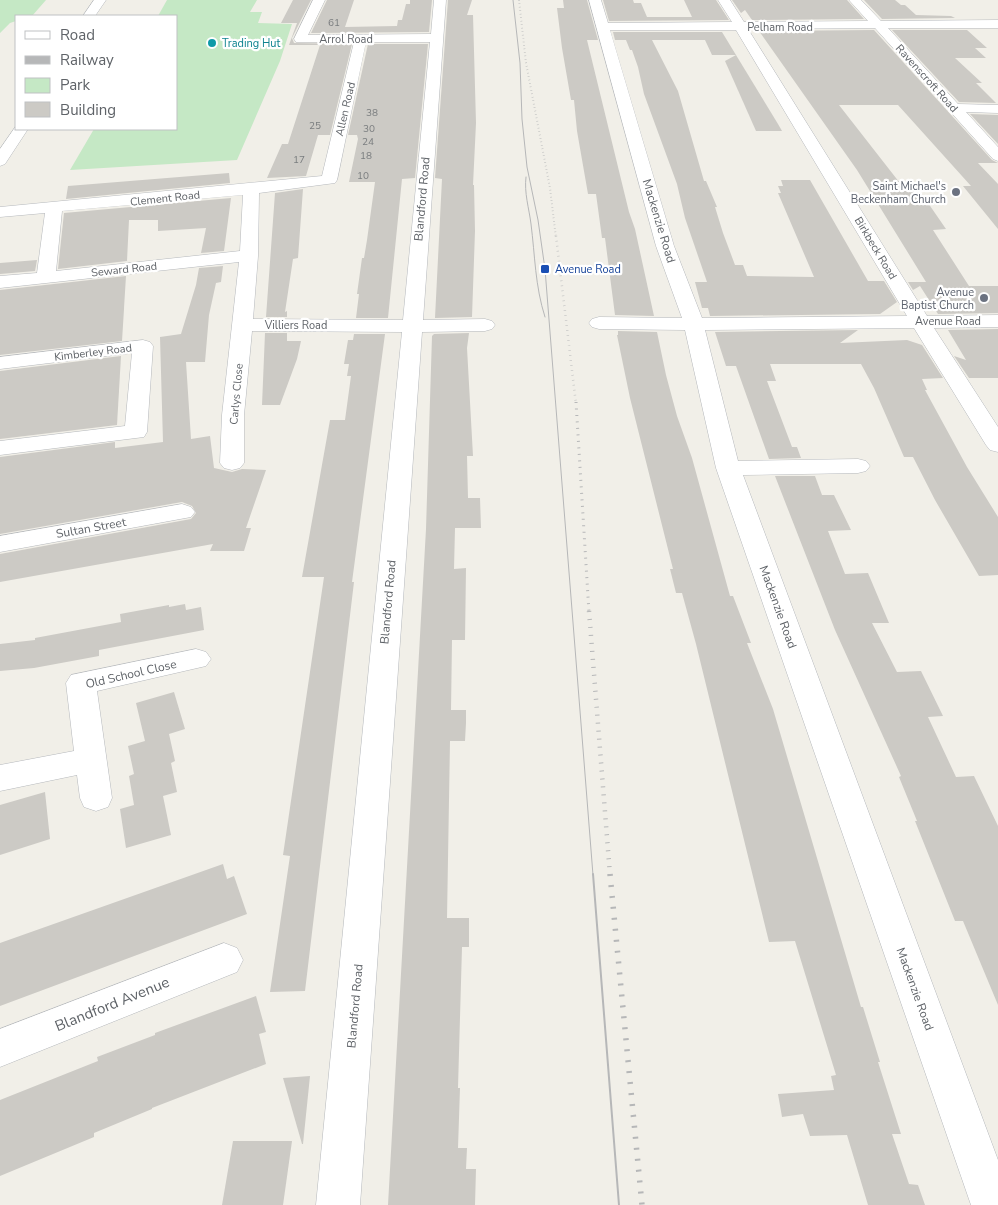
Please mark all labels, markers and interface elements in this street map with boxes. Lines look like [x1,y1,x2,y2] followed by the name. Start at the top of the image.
[15,15,178,130] legend
[328,16,340,30] house number: 61
[747,20,813,35] street label: Pelham Road
[60,25,95,45] text: Road
[319,32,373,47] street label: Arrol Road
[222,36,281,51] place label: Trading Hut
[206,37,218,49] marker: Trading Hut
[892,41,961,116] street label: Ravenscroft Road
[60,50,114,70] text: Railway
[60,75,90,95] text: Park
[332,81,359,138] street label: Allen Road
[60,100,116,120] text: Building
[366,106,378,120] house number: 38
[309,119,321,133] house number: 25
[363,122,375,136] house number: 30
[362,135,374,149] house number: 24
[360,149,372,163] house number: 18
[293,153,305,167] house number: 17
[410,156,434,242] street label: Blandford Road
[357,169,369,183] house number: 10
[639,177,679,265] street label: Mackenzie Road
[851,179,946,207] place label: Saint Michael's Beckenham Church
[950,186,962,198] marker: Saint Michael's Beckenham Church
[129,187,201,210] street label: Clement Road
[851,214,900,282] street label: Birkbeck Road
[90,259,158,280] street label: Seward Road
[555,262,621,277] place label: Avenue Road
[539,263,551,275] marker: Avenue Road
[901,285,974,313] place label: Avenue Baptist Church
[978,292,990,304] marker: Avenue Baptist Church
[915,314,981,329] street label: Avenue Road
[264,318,327,333] street label: Villiers Road
[53,340,133,365] street label: Kimberley Road
[226,363,247,425] street label: Carlys Close
[55,514,128,542] street label: Sultan Street
[376,559,400,645] street label: Blandford Road
[756,563,800,651] street label: Mackenzie Road
[84,656,178,692] street label: Old School Close
[893,945,937,1033] street label: Mackenzie Road
[343,963,367,1049] street label: Blandford Road
[52,972,172,1036] street label: Blandford Avenue

